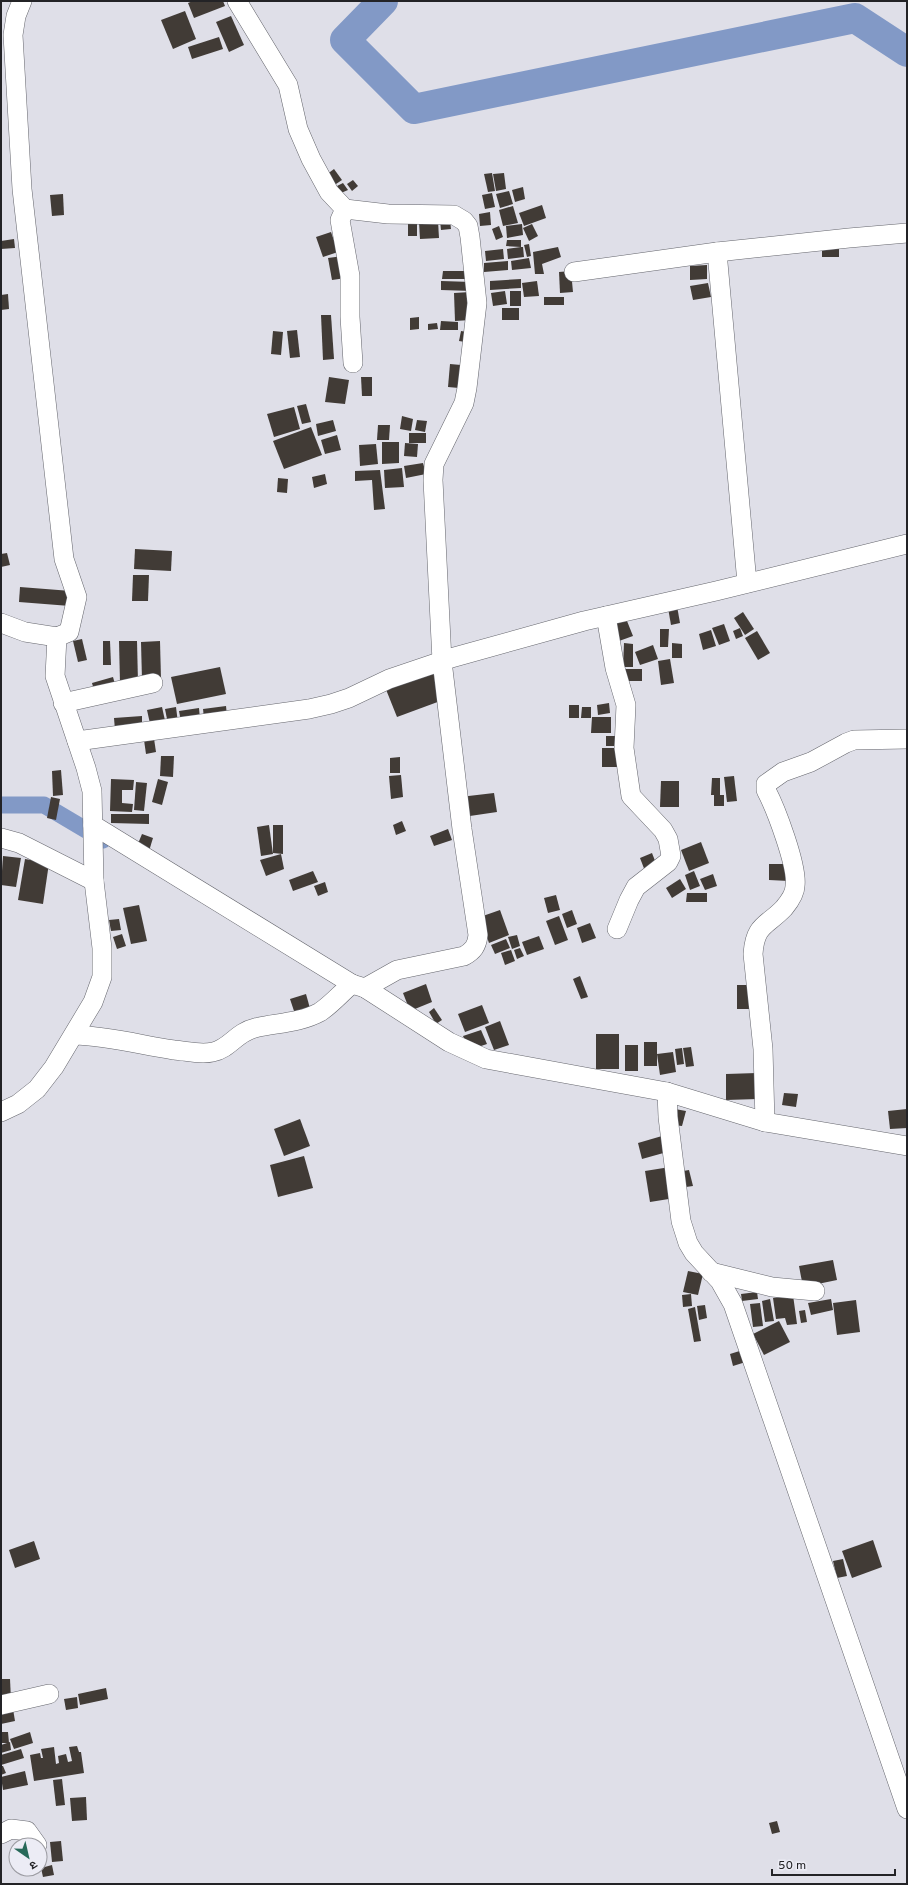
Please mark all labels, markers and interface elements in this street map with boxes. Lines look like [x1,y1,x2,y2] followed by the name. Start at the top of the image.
[8,1837,48,1877] north arrow
[772,1851,895,1877] scale bar
[26,1857,40,1872] text: उ
[778,1858,806,1874] text: 50 m

